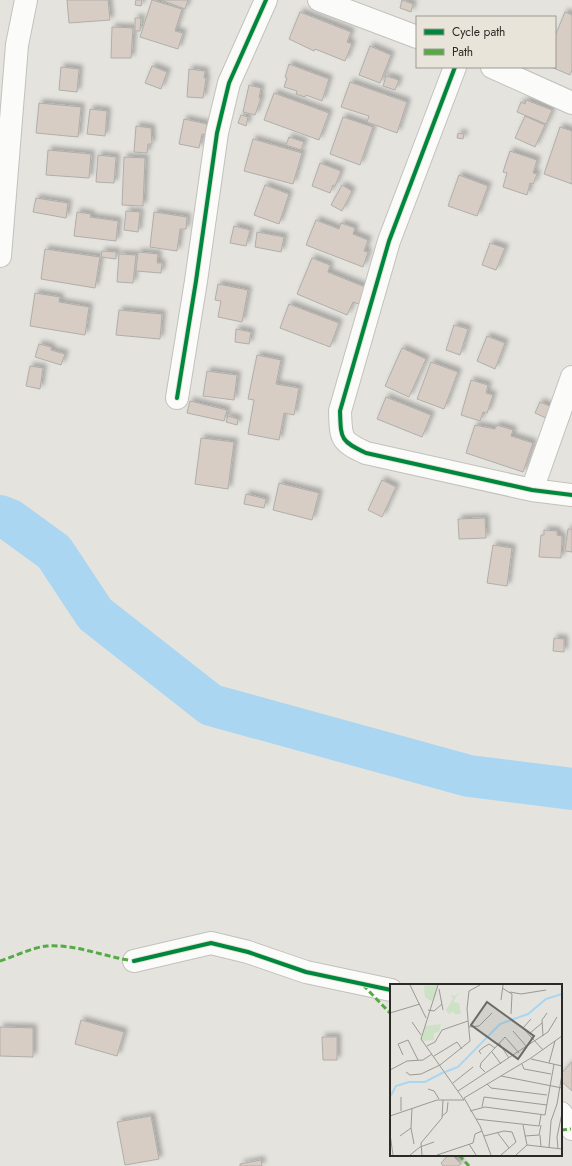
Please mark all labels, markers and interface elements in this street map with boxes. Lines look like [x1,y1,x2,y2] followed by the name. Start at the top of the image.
[416,16,556,68] legend
[452,23,505,41] text: Cycle path
[452,43,473,61] text: Path
[390,984,562,1156] inset map

